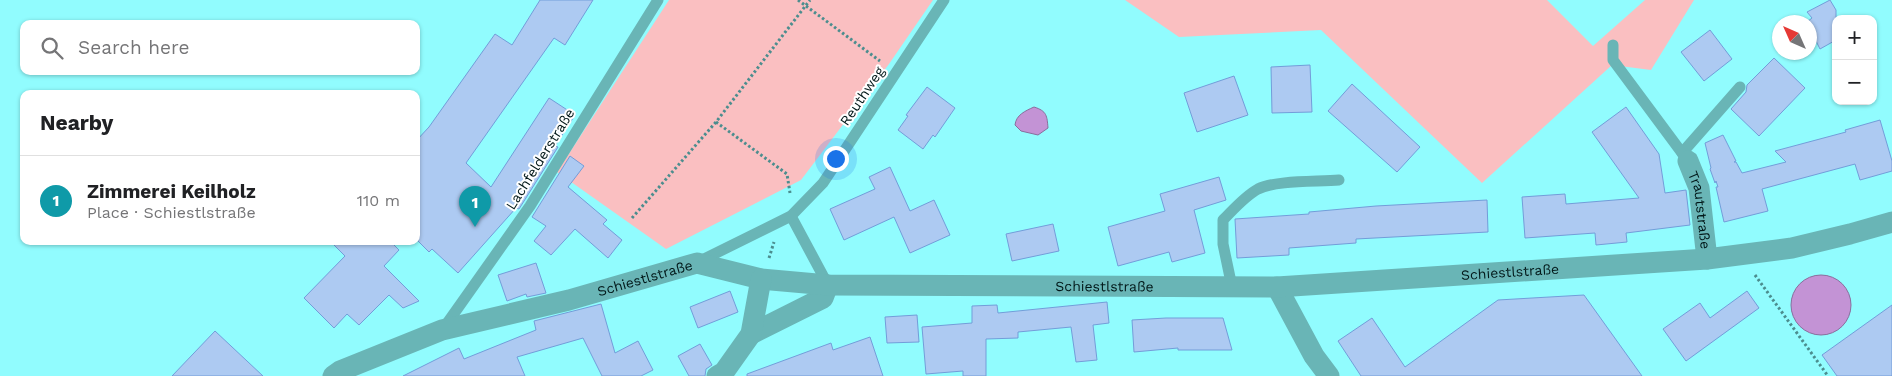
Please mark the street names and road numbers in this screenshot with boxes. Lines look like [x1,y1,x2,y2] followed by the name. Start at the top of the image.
[837,63,888,128] street label: Reuthweg
[502,106,578,212] street label: Lachfelderstraße
[1685,169,1714,250] street label: Trautstraße
[595,257,694,299] street label: Schiestlstraße
[1460,261,1560,283] street label: Schiestlstraße
[1055,278,1154,294] street label: Schiestlstraße

